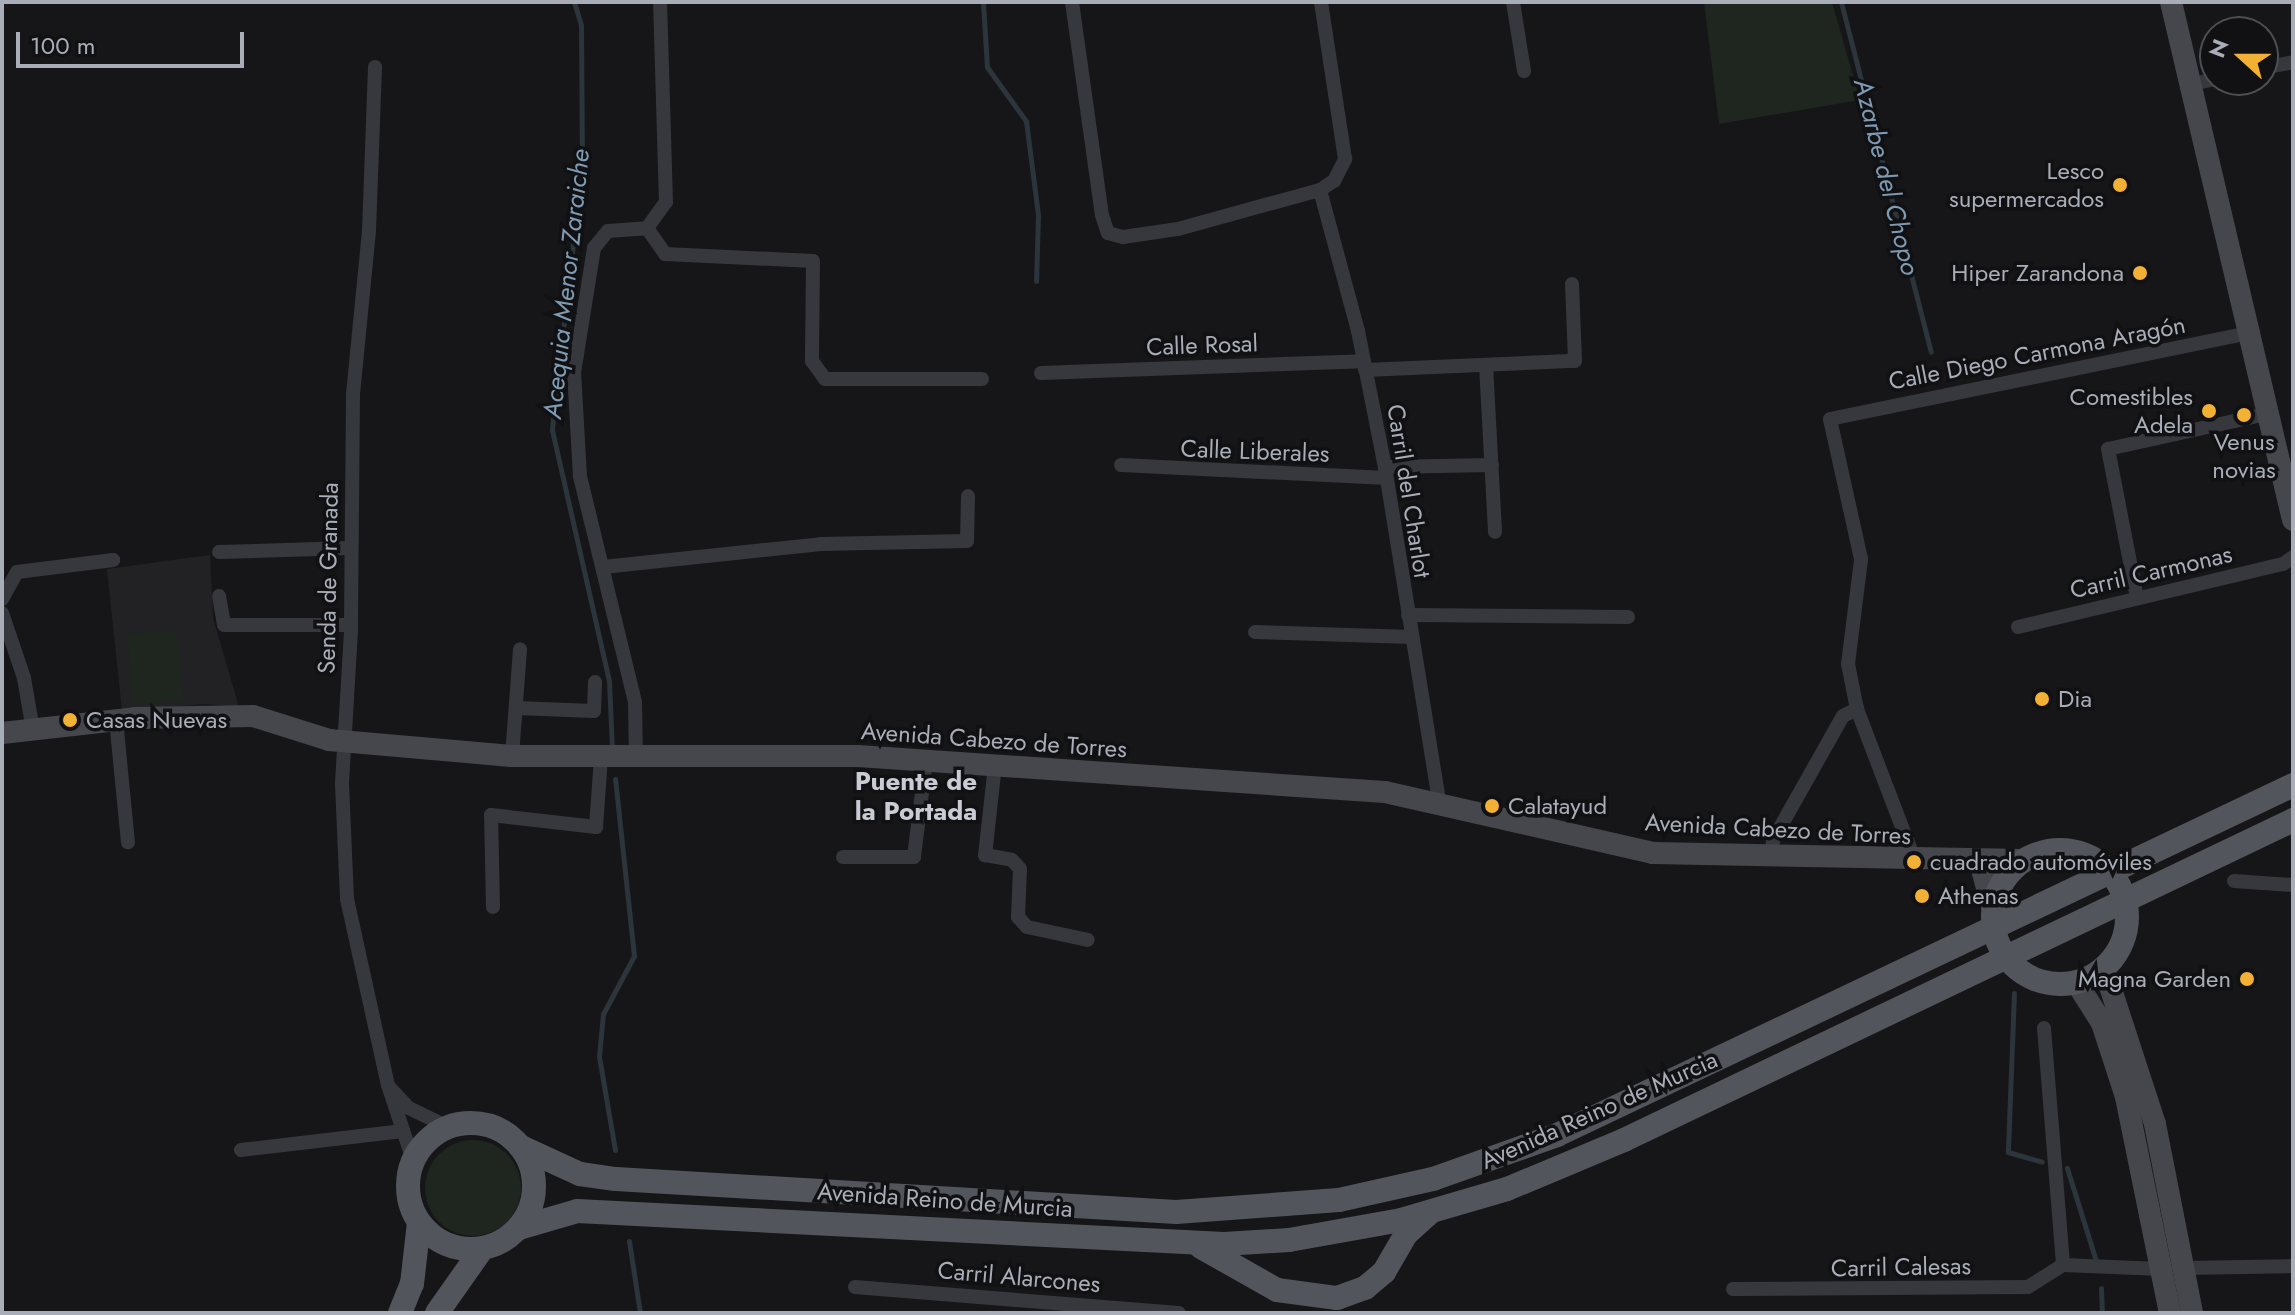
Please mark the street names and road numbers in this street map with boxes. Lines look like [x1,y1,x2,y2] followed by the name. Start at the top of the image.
[1886,310,2188,396] street label: Calle Diego Carmona Aragón
[1146,329,1258,361] street label: Calle Rosal
[1381,402,1437,580] street label: Carril del Charlot
[1180,434,1330,468] street label: Calle Liberales
[312,482,344,674] street label: Senda de Granada
[2067,539,2235,605] street label: Carril Carmonas
[860,716,1128,764] street label: Avenida Cabezo de Torres
[1644,808,1912,850] street label: Avenida Cabezo de Torres
[1476,1045,1722,1175] street label: Avenida Reino de Murcia
[816,1177,1074,1223] street label: Avenida Reino de Murcia
[1831,1251,1971,1283] street label: Carril Calesas
[936,1256,1102,1298] street label: Carril Alarcones

